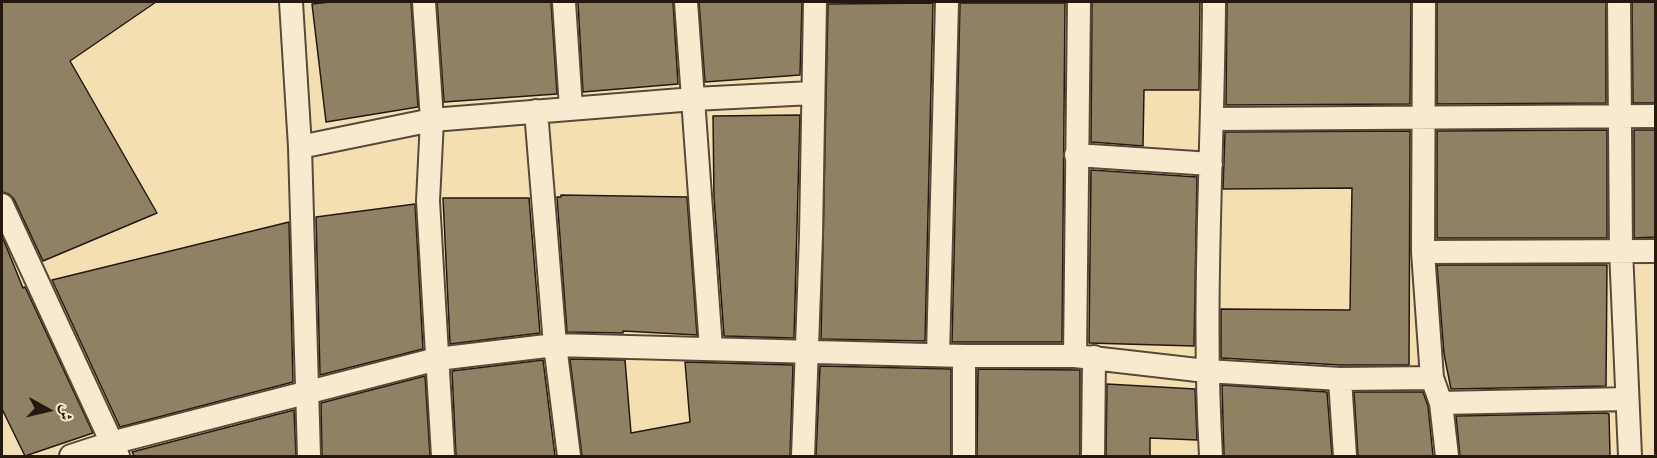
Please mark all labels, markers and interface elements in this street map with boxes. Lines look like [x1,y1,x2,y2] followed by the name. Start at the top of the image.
[18,380,78,440] north arrow
[55,403,77,422] text: ش

